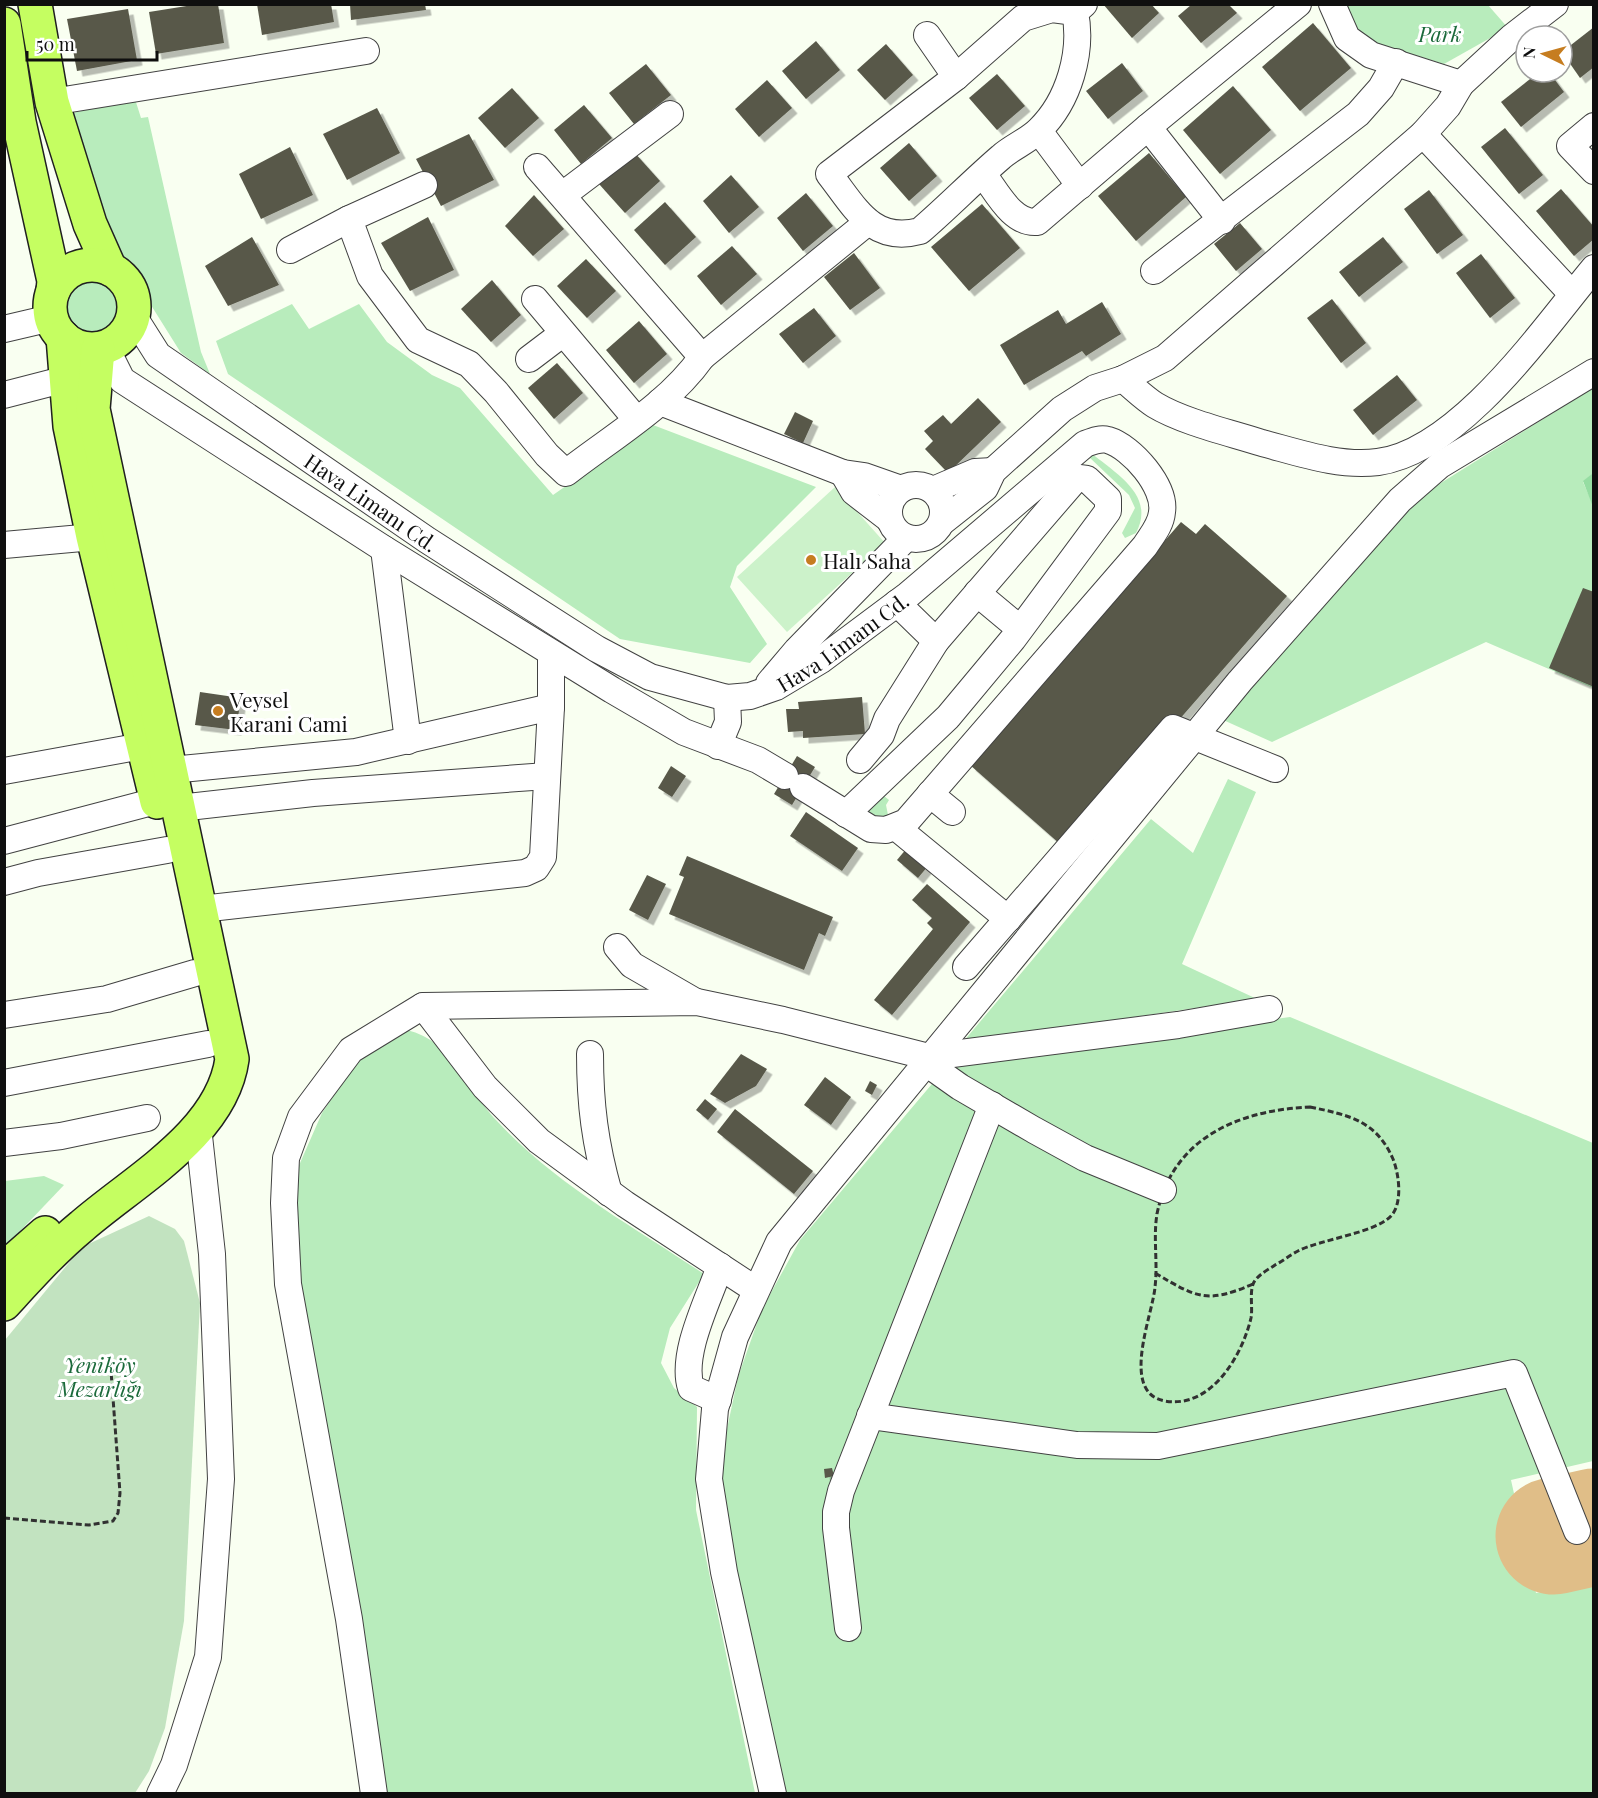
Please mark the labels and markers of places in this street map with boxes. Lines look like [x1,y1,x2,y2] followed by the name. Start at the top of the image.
[823,546,912,574] place label: Halı Saha
[804,553,818,567] marker: Halı Saha
[229,685,348,737] place label: Veysel Karani Cami
[211,704,225,718] marker: Veysel Karani Cami

